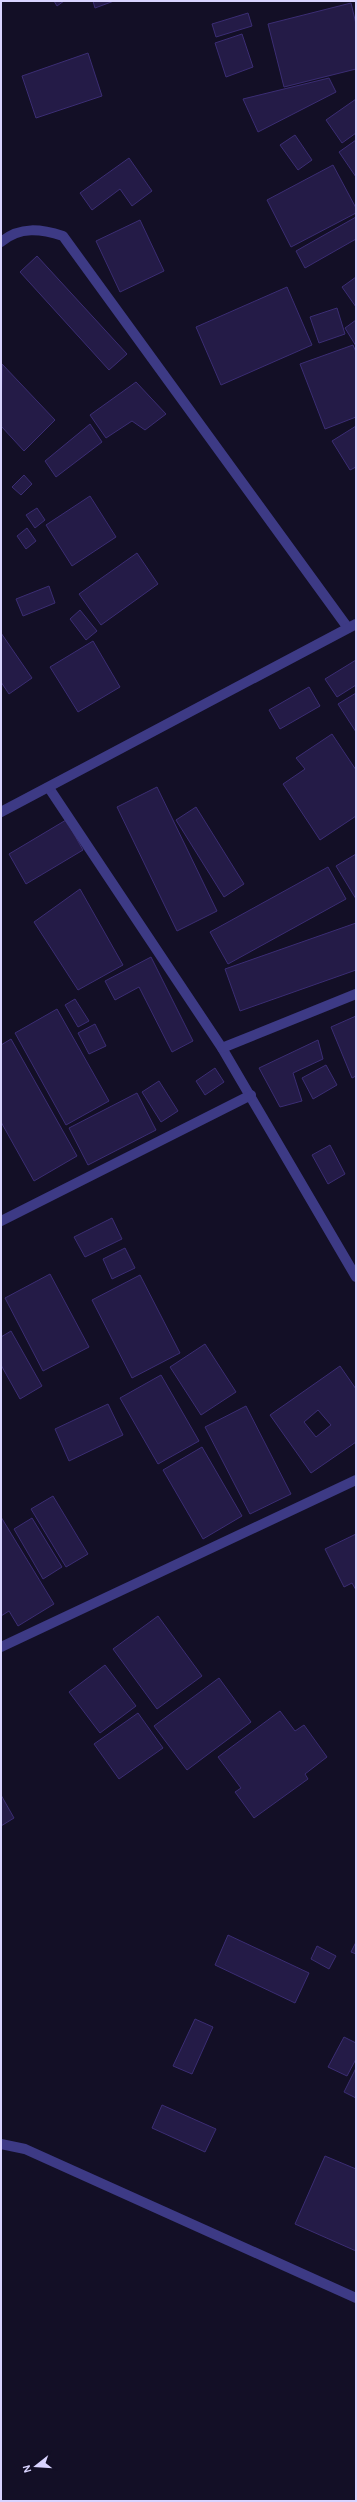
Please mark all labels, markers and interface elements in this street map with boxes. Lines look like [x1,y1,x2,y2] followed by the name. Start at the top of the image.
[16,2446,56,2486] north arrow
[21,2464,33,2474] text: N

